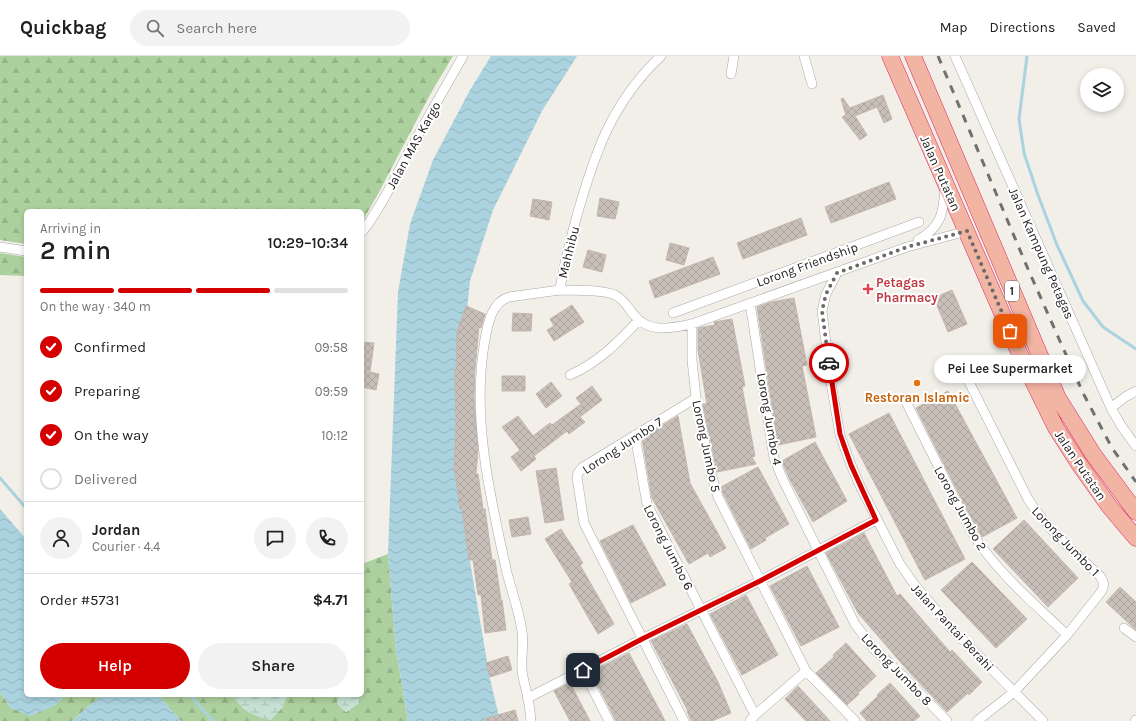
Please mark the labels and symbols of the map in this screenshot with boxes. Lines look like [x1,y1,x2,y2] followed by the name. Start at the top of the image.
[383,99,444,192] street label: Jalan MAS Kargo
[917,133,964,213] street label: Jalan Putatan
[1006,185,1077,321] street label: Jalan Kampung Petagas
[555,224,582,280] street label: Mahhibu
[754,239,860,290] street label: Lorong Friendship
[876,275,938,305] place label: Petagas Pharmacy
[1005,281,1019,301] road number: 1
[863,284,873,294] marker: Petagas Pharmacy
[993,314,1027,348] pin
[809,343,849,383] courier
[934,355,1086,383] callout: Pei Lee Supermarket
[754,372,785,467] street label: Lorong Jumbo 4
[912,378,922,388] marker: Restoran Islamic
[865,390,969,405] place label: Restoran Islamic
[689,399,724,494] street label: Lorong Jumbo 5
[579,414,665,477] street label: Lorong Jumbo 7
[1052,427,1109,503] street label: Jalan Putatan
[931,464,990,553] street label: Lorong Jumbo 2
[641,502,697,592] street label: Lorong Jumbo 6
[1029,504,1103,579] street label: Lorong Jumbo 1
[908,581,997,674] street label: Jalan Pantai Berahi
[858,630,935,709] street label: Lorong Jumbo 8
[566,653,600,687] pin

